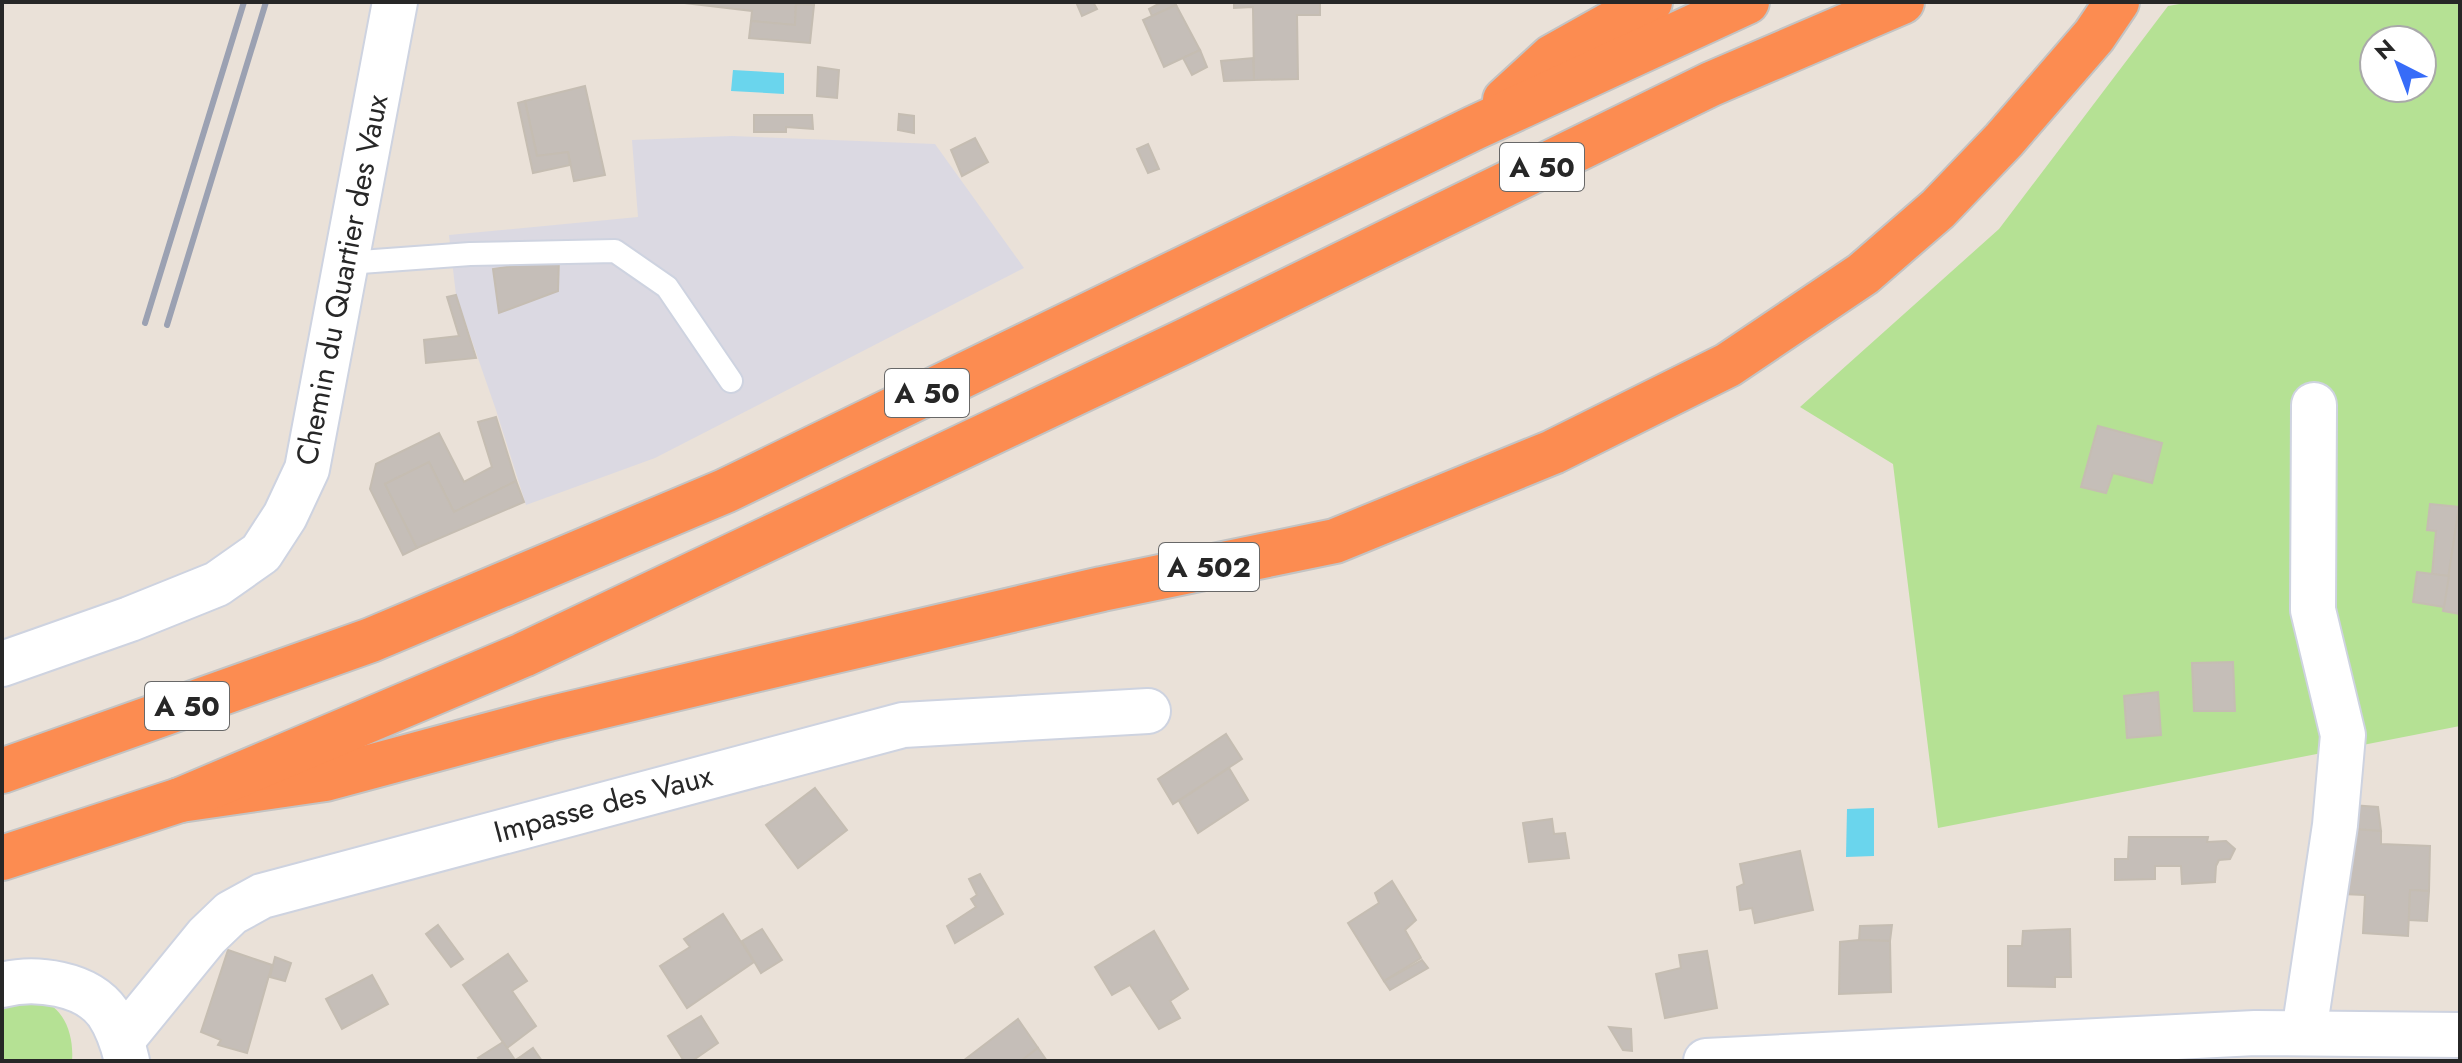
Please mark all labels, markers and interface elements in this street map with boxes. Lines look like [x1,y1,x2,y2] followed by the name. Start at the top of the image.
[2358,24,2438,104] north arrow
[2367,31,2402,67] text: N
[284,91,399,469] street label: Chemin du Quartier des Vaux
[1500,143,1584,191] road number: A 50
[885,369,969,417] road number: A 50
[1159,543,1259,591] road number: A 502
[145,682,229,730] road number: A 50
[489,754,717,853] street label: Impasse des Vaux

